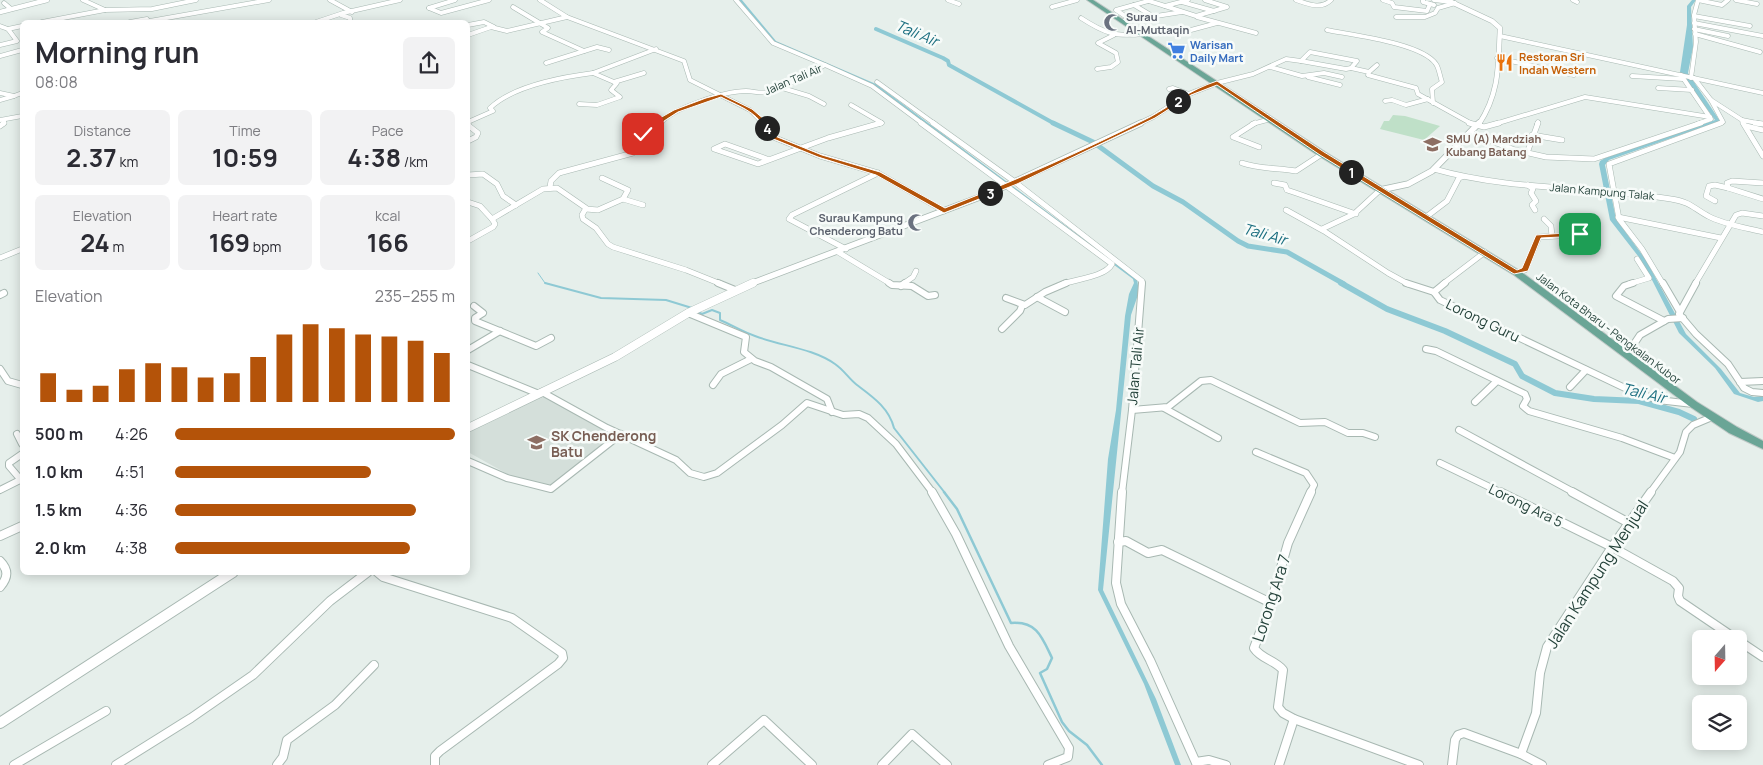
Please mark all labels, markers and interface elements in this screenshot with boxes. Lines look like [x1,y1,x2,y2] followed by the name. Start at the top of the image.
[1126,9,1189,37] place label: Surau Al-Muttaqin
[1102,12,1122,32] mosque icon: Surau Al-Muttaqin
[892,15,944,52] water label: Tali Air
[35,33,199,71] text: Morning run
[403,37,455,89] button: share
[1190,37,1244,65] place label: Warisan Daily Mart
[1166,40,1186,60] supermarket icon: Warisan Daily Mart
[1519,49,1596,77] place label: Restoran Sri Indah Western
[1495,52,1515,72] restaurant icon: Restoran Sri Indah Western
[762,60,824,98] street label: Jalan Tali Air
[35,71,78,93] text: 08:08
[1166,88,1190,114] pin: 2
[1174,92,1183,111] text: 2
[622,113,664,155] pin
[754,116,780,140] pin: 4
[763,119,772,138] text: 4
[629,120,657,148] icon: check
[74,121,131,140] text: Distance
[229,121,261,140] text: Time
[372,121,403,140] text: Pace
[1446,131,1541,159] place label: SMU (A) Mardziah Kubang Batang
[1422,134,1442,154] school or university icon: SMU (A) Mardziah Kubang Batang
[66,140,117,175] text: 2.37
[212,140,278,175] text: 10:59
[347,140,401,175] text: 4:38
[117,152,138,171] text: km
[401,152,428,171] text: /km
[1338,160,1364,184] pin: 1
[1348,163,1355,182] text: 1
[1549,179,1655,203] street label: Jalan Kampung Talak
[978,180,1002,206] pin: 3
[986,184,995,203] text: 3
[73,206,132,225] text: Elevation
[213,206,277,225] text: Heart rate
[375,206,400,225] text: kcal
[809,210,903,238] place label: Surau Kampung Chenderong Batu
[907,213,927,233] mosque icon: Surau Kampung Chenderong Batu
[1559,213,1601,255] pin
[1241,218,1292,251] water label: Tali Air
[1566,220,1594,248] icon: arrive
[80,225,110,260] text: 24
[209,225,250,260] text: 169
[367,225,409,260] text: 166
[110,237,124,256] text: m
[250,237,281,256] text: bpm
[1534,269,1684,387] street label: Jalan Kota Bharu - Pengkalan Kubor
[35,285,103,307] text: Elevation
[375,285,455,307] text: 235–255 m
[1443,294,1523,346] street label: Lorong Guru
[1122,326,1148,406] street label: Jalan Tali Air
[1620,378,1671,409] water label: Tali Air
[35,423,83,445] text: 500 m
[115,423,148,445] text: 4:26
[551,426,656,461] place label: SK Chenderong Batu
[527,433,547,453] school or university icon: SK Chenderong Batu
[35,461,83,483] text: 1.0 km
[115,461,145,483] text: 4:51
[1486,479,1566,531] street label: Lorong Ara 5
[1541,495,1653,653] street label: Jalan Kampung Menjual
[35,499,82,521] text: 1.5 km
[115,499,148,521] text: 4:36
[35,537,86,559] text: 2.0 km
[115,537,147,559] text: 4:38
[1247,552,1295,644] street label: Lorong Ara 7
[1692,630,1748,685] north arrow
[1692,630,1747,750] map controls
[1692,695,1747,750] button: layers

